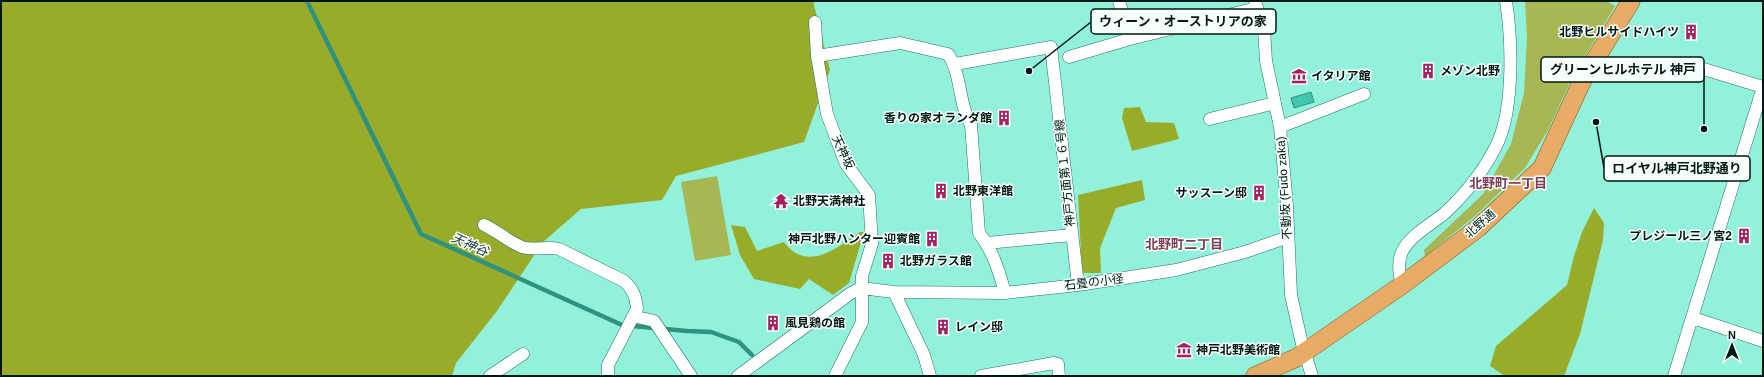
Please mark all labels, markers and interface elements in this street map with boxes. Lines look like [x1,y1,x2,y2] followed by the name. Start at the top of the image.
[1091,9,1276,34] callout: ウィーン・オーストリアの家
[1099,14,1267,29] text: ウィーン・オーストリアの家
[1682,23,1700,41] building icon: 北野ヒルサイドハイツ
[1559,25,1679,39] place label: 北野ヒルサイドハイツ
[1541,57,1704,82] callout: グリーンヒルホテル 神戸
[1419,62,1437,80] building icon: メゾン北野
[1550,62,1696,77] text: グリーンヒルホテル 神戸
[1440,64,1500,78] place label: メゾン北野
[1290,67,1308,85] museum icon: イタリア館
[1311,69,1371,83] place label: イタリア館
[995,109,1013,127] building icon: 香りの家オランダ館
[884,111,992,125] place label: 香りの家オランダ館
[1052,119,1078,227] street label: 神戸方面第１６号線
[829,133,857,171] street label: 天神坂
[1273,136,1295,240] street label: 不動坂 (Fudo zaka)
[1604,156,1750,181] callout: ロイヤル神戸北野通り
[1612,161,1742,176] text: ロイヤル神戸北野通り
[1469,176,1547,191] district label: 北野町一丁目
[932,182,950,200] building icon: 北野東洋館
[953,184,1013,198] place label: 北野東洋館
[1250,184,1268,202] building icon: サッスーン邸
[1176,186,1247,200] place label: サッスーン邸
[772,192,790,210] temple icon: 北野天満神社
[793,194,865,208] place label: 北野天満神社
[1462,207,1498,241] street label: 北野通
[1735,227,1753,245] building icon: プレジール三ノ宮2
[1629,229,1732,243] place label: プレジール三ノ宮2
[449,230,492,260] water label: 天神谷
[923,230,941,248] building icon: 神戸北野ハンター迎賓館
[788,232,920,246] place label: 神戸北野ハンター迎賓館
[1145,237,1223,252] district label: 北野町二丁目
[879,252,897,270] building icon: 北野ガラス館
[900,254,972,268] place label: 北野ガラス館
[1063,271,1125,293] street label: 石畳の小径
[764,314,782,332] building icon: 風見鶏の館
[785,316,845,330] place label: 風見鶏の館
[934,318,952,336] building icon: レイン邸
[955,320,1003,334] place label: レイン邸
[1712,325,1752,365] north arrow
[1728,329,1736,341] text: N
[1175,341,1193,359] museum icon: 神戸北野美術館
[1196,343,1280,357] place label: 神戸北野美術館

